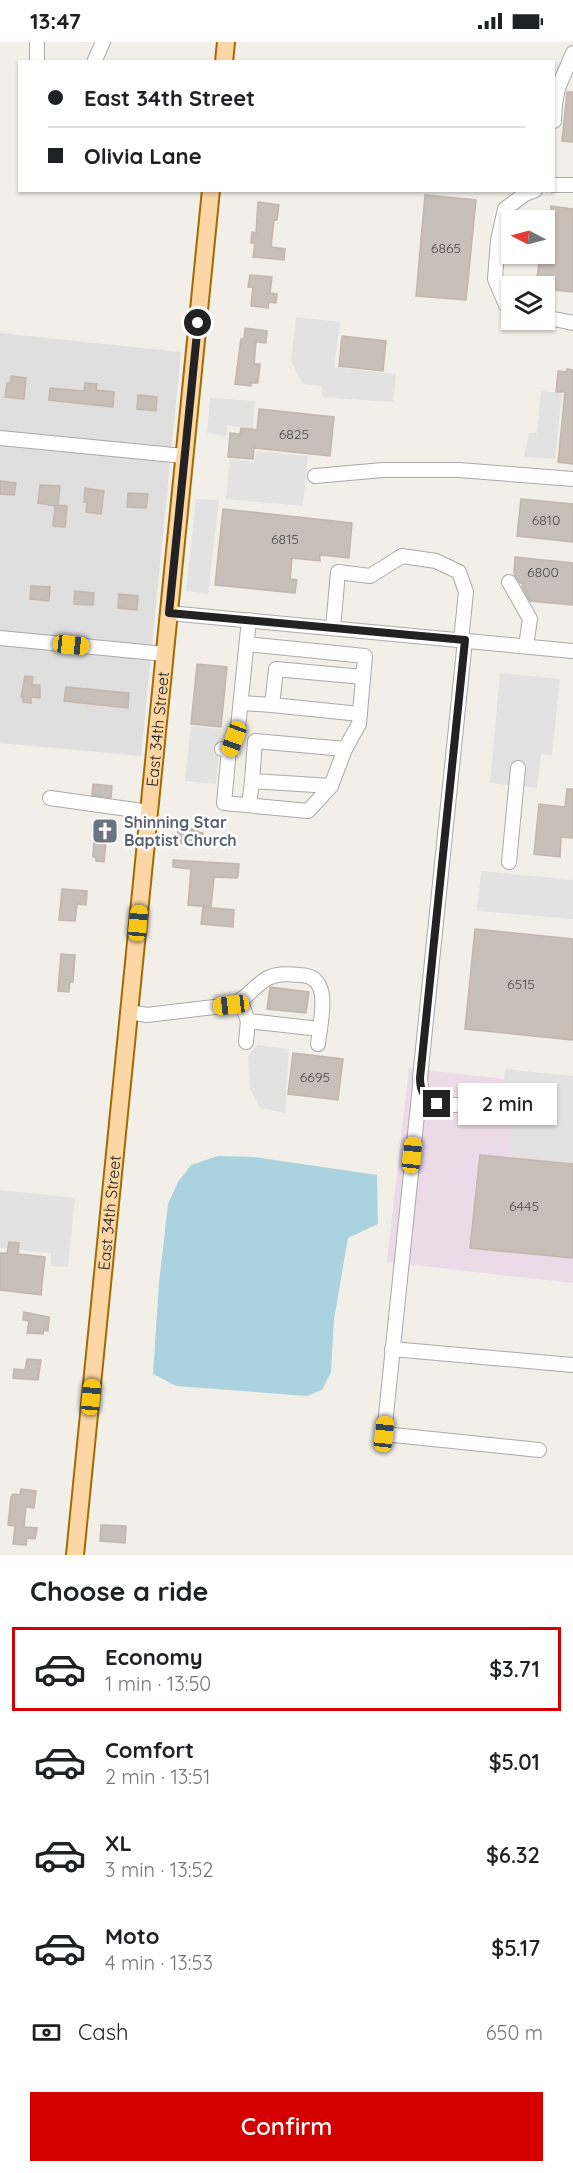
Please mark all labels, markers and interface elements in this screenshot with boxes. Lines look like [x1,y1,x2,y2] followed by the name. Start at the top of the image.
[30,7,81,35] text: 13:47
[84,84,255,112] text: East 34th Street
[84,142,202,170] text: Olivia Lane
[501,210,555,264] north arrow
[501,210,555,330] map controls
[431,239,461,257] house number: 6865
[501,276,555,330] button: layers
[184,309,211,336] route start
[279,425,309,443] house number: 6825
[532,511,560,529] house number: 6810
[271,530,299,548] house number: 6815
[527,563,559,581] house number: 6800
[52,634,90,656] car
[142,671,173,788] street label: East 34th Street
[219,719,249,759] car
[124,812,237,850] place label: Shinning Star Baptist Church
[90,816,120,846] church icon: Shinning Star Baptist Church
[127,904,149,942] car
[507,975,535,993] house number: 6515
[212,994,250,1016] car
[300,1068,330,1086] house number: 6695
[458,1083,557,1125] callout: 2 min
[423,1090,450,1117] route end
[482,1091,533,1116] text: 2 min
[401,1136,423,1174] car
[93,1154,125,1271] street label: East 34th Street
[509,1197,539,1215] house number: 6445
[80,1378,102,1416] car
[373,1415,395,1453] car
[30,1574,208,1608] text: Choose a ride
[33,1642,87,1696] icon: car
[105,1643,203,1671] text: Economy
[489,1655,540,1683] text: $3.71
[105,1671,211,1696] text: 1 min · 13:50
[33,1735,87,1789] icon: car
[105,1736,194,1764] text: Comfort
[489,1748,540,1776] text: $5.01
[105,1764,210,1789] text: 2 min · 13:51
[33,1828,87,1882] icon: car
[105,1829,132,1857] text: XL
[486,1841,540,1869] text: $6.32
[105,1857,213,1882] text: 3 min · 13:52
[33,1921,87,1975] icon: car
[105,1922,159,1950] text: Moto
[491,1934,540,1962] text: $5.17
[105,1950,213,1975] text: 4 min · 13:53
[30,2016,63,2049] icon: cash
[78,2018,129,2046] text: Cash
[486,2020,543,2045] text: 650 m
[30,2092,543,2161] button: Confirm

